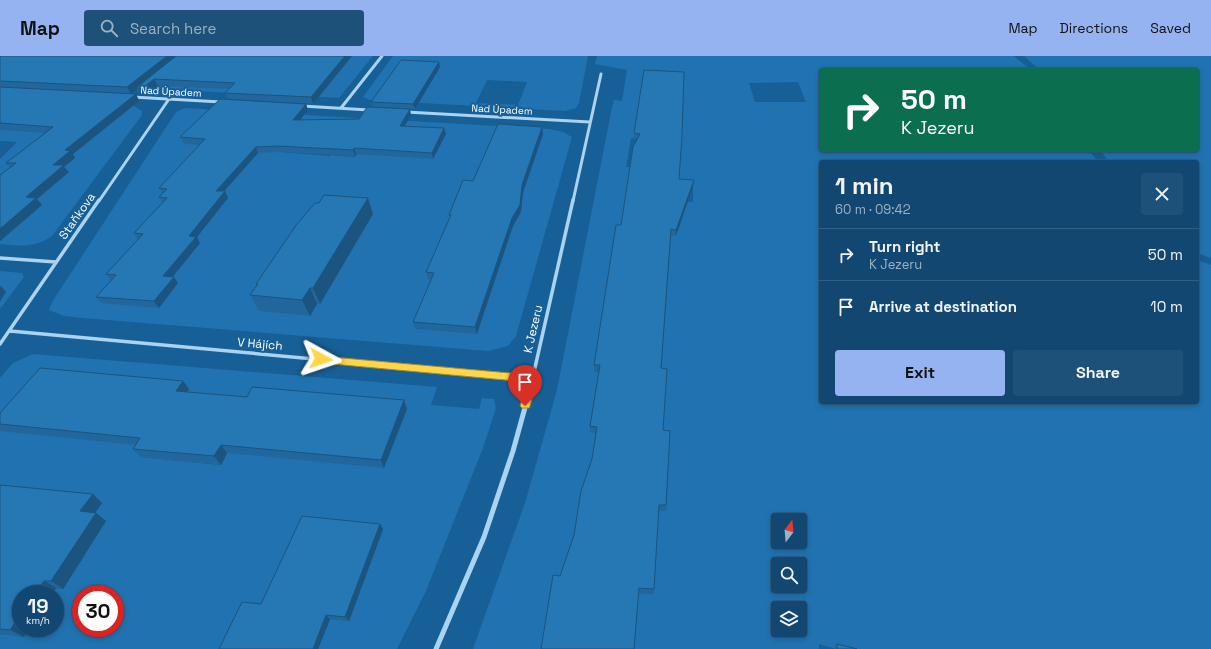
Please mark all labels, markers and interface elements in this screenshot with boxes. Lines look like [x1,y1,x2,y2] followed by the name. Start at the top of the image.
[84,10,364,46] search box
[20,16,60,41] text: Map
[98,17,120,39] icon: search
[130,19,216,38] text: Search here
[1008,19,1038,37] text: Map
[1060,19,1128,37] text: Directions
[1150,19,1191,37] text: Saved
[901,81,967,117] text: 50 m
[140,83,202,100] street label: Nad Úpadem
[835,84,887,136] icon: right
[471,101,533,118] street label: Nad Úpadem
[901,116,975,139] text: K Jezeru
[835,170,894,201] text: 1 min
[1141,173,1183,215] button: close
[55,189,99,243] street label: Staňkova
[835,201,910,218] text: 60 m · 09:42
[869,237,940,256] text: Turn right
[835,244,857,266] icon: right
[1148,245,1183,264] text: 50 m
[869,256,922,273] text: K Jezeru
[835,296,857,318] icon: arrive
[869,297,1017,316] text: Arrive at destination
[1150,297,1183,316] text: 10 m
[520,303,546,355] street label: K Jezeru
[237,334,283,354] street label: V Hájích
[300,338,342,380] position arrow
[835,350,1005,396] button: Exit
[1013,350,1183,396] button: Share
[508,365,542,406] pin
[514,371,536,393] icon: arrive
[771,513,807,549] north arrow
[771,513,807,637] map controls
[771,557,807,593] button: search
[72,585,124,637] speed limit sign: 30
[27,593,49,619] text: 19
[771,601,807,637] button: layers
[26,614,50,627] text: km/h

